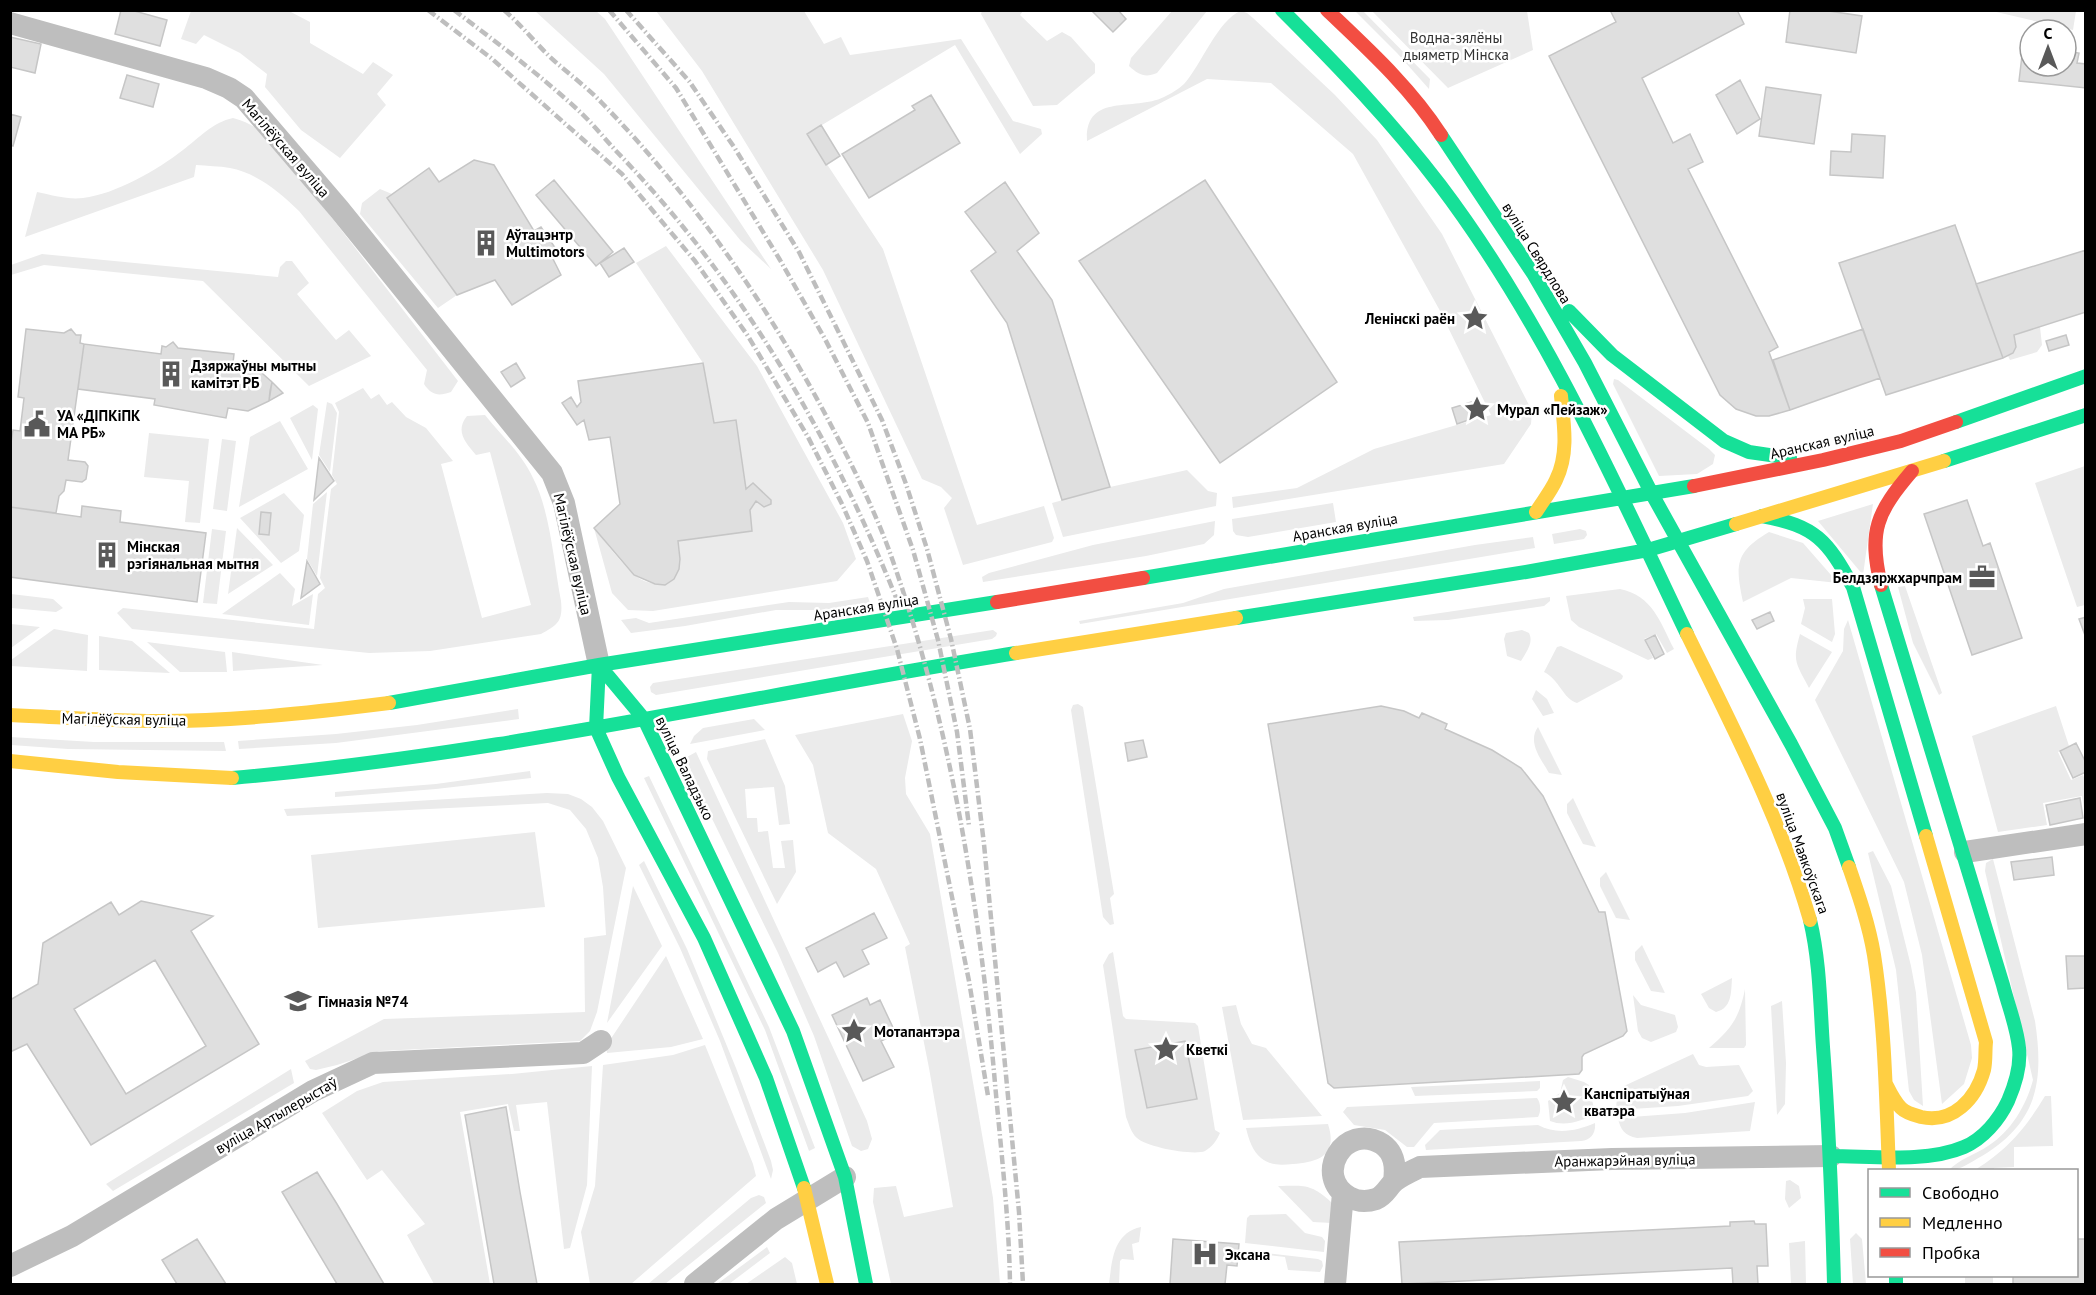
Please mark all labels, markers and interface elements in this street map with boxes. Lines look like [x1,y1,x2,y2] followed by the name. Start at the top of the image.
[2018,18,2078,78] north arrow
[2044,23,2053,43] text: С
[1403,28,1509,64] park label: Водна-зялёны дыяметр Мінска
[238,95,334,201] street label: Магілёўская вуліца
[1498,199,1576,307] street label: вуліца Свярдлова
[506,225,585,261] place label: Аўтацэнтр Multimotors
[471,228,501,258] building icon: Аўтацэнтр Multimotors
[1460,303,1490,333] place icon: Ленінскі раён
[1364,309,1455,328] place label: Ленінскі раён
[191,356,316,392] place label: Дзяржаўны мытны камітэт РБ
[156,359,186,389] building icon: Дзяржаўны мытны камітэт РБ
[1462,394,1492,424] place icon: Мурал «Пейзаж»
[1497,400,1608,419] place label: Мурал «Пейзаж»
[56,406,141,442] place label: УА «ДІПКіПК МА РБ»
[22,409,52,439] public building icon: УА «ДІПКіПК МА РБ»
[1768,421,1876,463] street label: Аранская вуліца
[550,491,596,617] street label: Магілёўская вуліца
[1291,508,1399,546] street label: Аранская вуліца
[127,537,259,573] place label: Мінская рэгіянальная мытня
[92,540,122,570] building icon: Мінская рэгіянальная мытня
[1967,562,1997,592] office icon: Белдзяржхарчпрам
[1833,568,1962,587] place label: Белдзяржхарчпрам
[812,589,920,625] street label: Аранская вуліца
[62,708,186,730] street label: Магілёўская вуліца
[652,713,718,823] street label: вуліца Валадзько
[1772,790,1834,916] street label: вуліца Маякоўскага
[283,986,313,1016] school or university icon: Гімназія №74
[318,992,409,1011] place label: Гімназія №74
[839,1016,869,1046] place icon: Мотапантэра
[874,1022,960,1041] place label: Мотапантэра
[1151,1034,1181,1064] place icon: Кветкі
[1186,1040,1228,1059] place label: Кветкі
[212,1072,340,1158] street label: вуліца Артылерыстаў
[1584,1084,1690,1120] place label: Канспіратыўная кватэра
[1549,1087,1579,1117] place icon: Канспіратыўная кватэра
[1554,1149,1696,1171] street label: Аранжарэйная вуліца
[1868,1169,2078,1277] legend
[1922,1181,1999,1204] text: Свободно
[1922,1211,2003,1234] text: Медленно
[1190,1239,1220,1269] hospital icon: Эксана
[1922,1241,1980,1264] text: Пробка
[1225,1245,1270,1264] place label: Эксана

